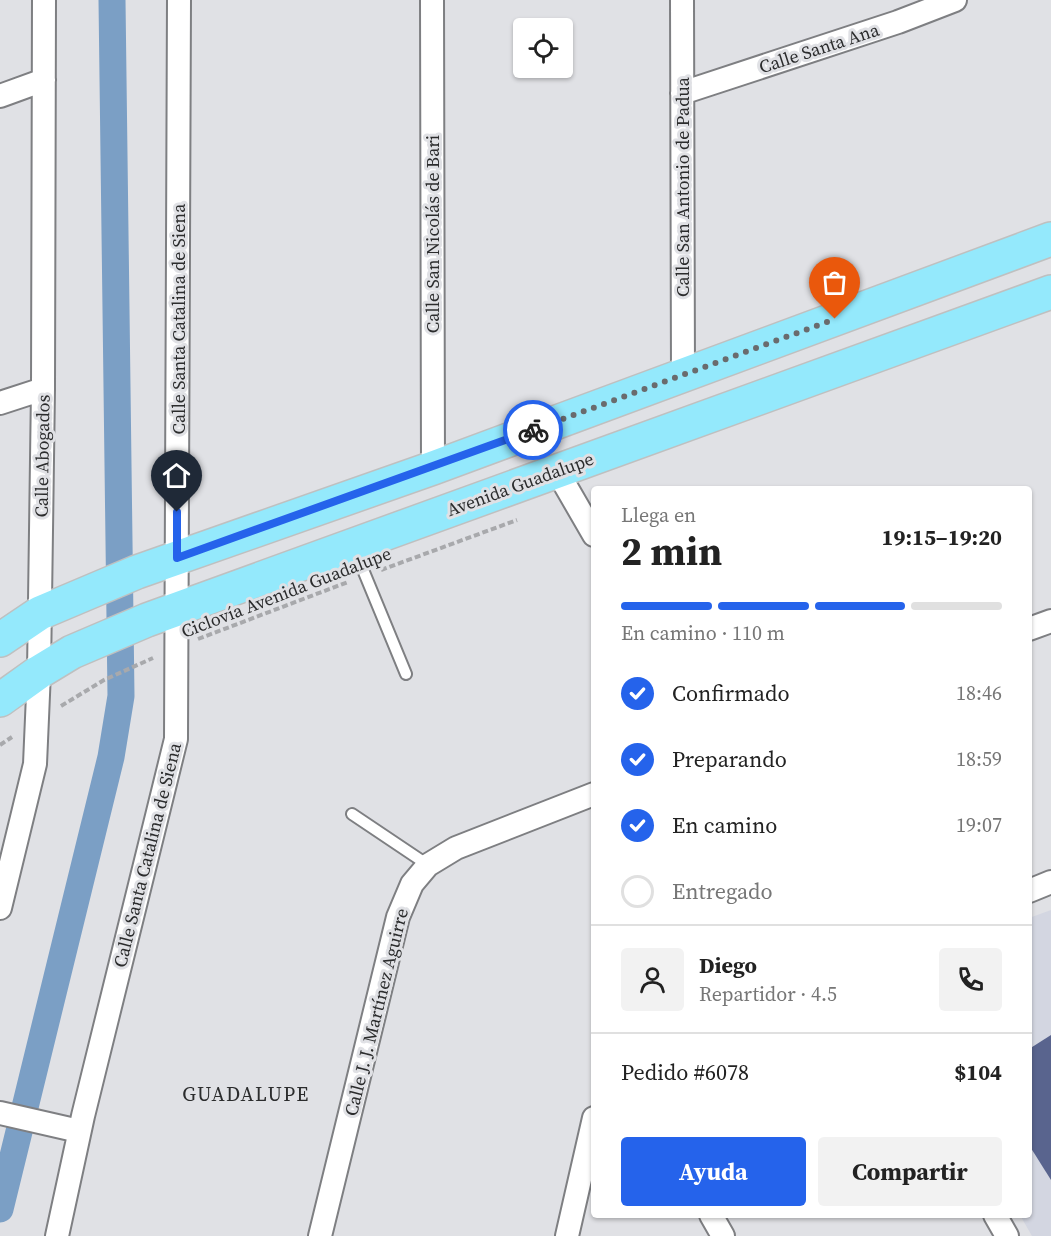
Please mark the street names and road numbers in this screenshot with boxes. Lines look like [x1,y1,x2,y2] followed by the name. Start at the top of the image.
[756,17,883,79] street label: Calle Santa Ana
[670,76,695,297] street label: Calle San Antonio de Padua
[420,135,445,333] street label: Calle San Nicolás de Bari
[166,203,191,434] street label: Calle Santa Catalina de Siena
[28,394,56,518] street label: Calle Abogados
[443,446,597,522] street label: Avenida Guadalupe
[177,540,395,644] street label: Ciclovía Avenida Guadalupe
[107,739,187,970] street label: Calle Santa Catalina de Siena
[338,905,414,1119] street label: Calle J. J. Martínez Aguirre

